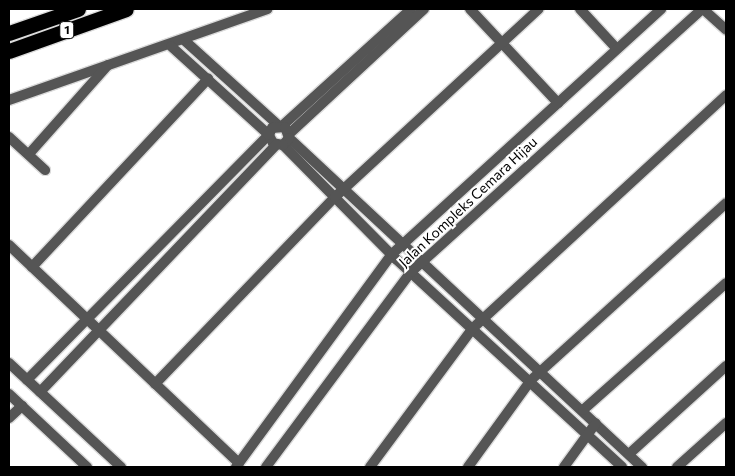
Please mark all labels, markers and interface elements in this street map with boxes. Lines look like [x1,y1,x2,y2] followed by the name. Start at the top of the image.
[58,20,76,40] road number: 1
[395,133,541,271] street label: Jalan Kompleks Cemara Hijau

